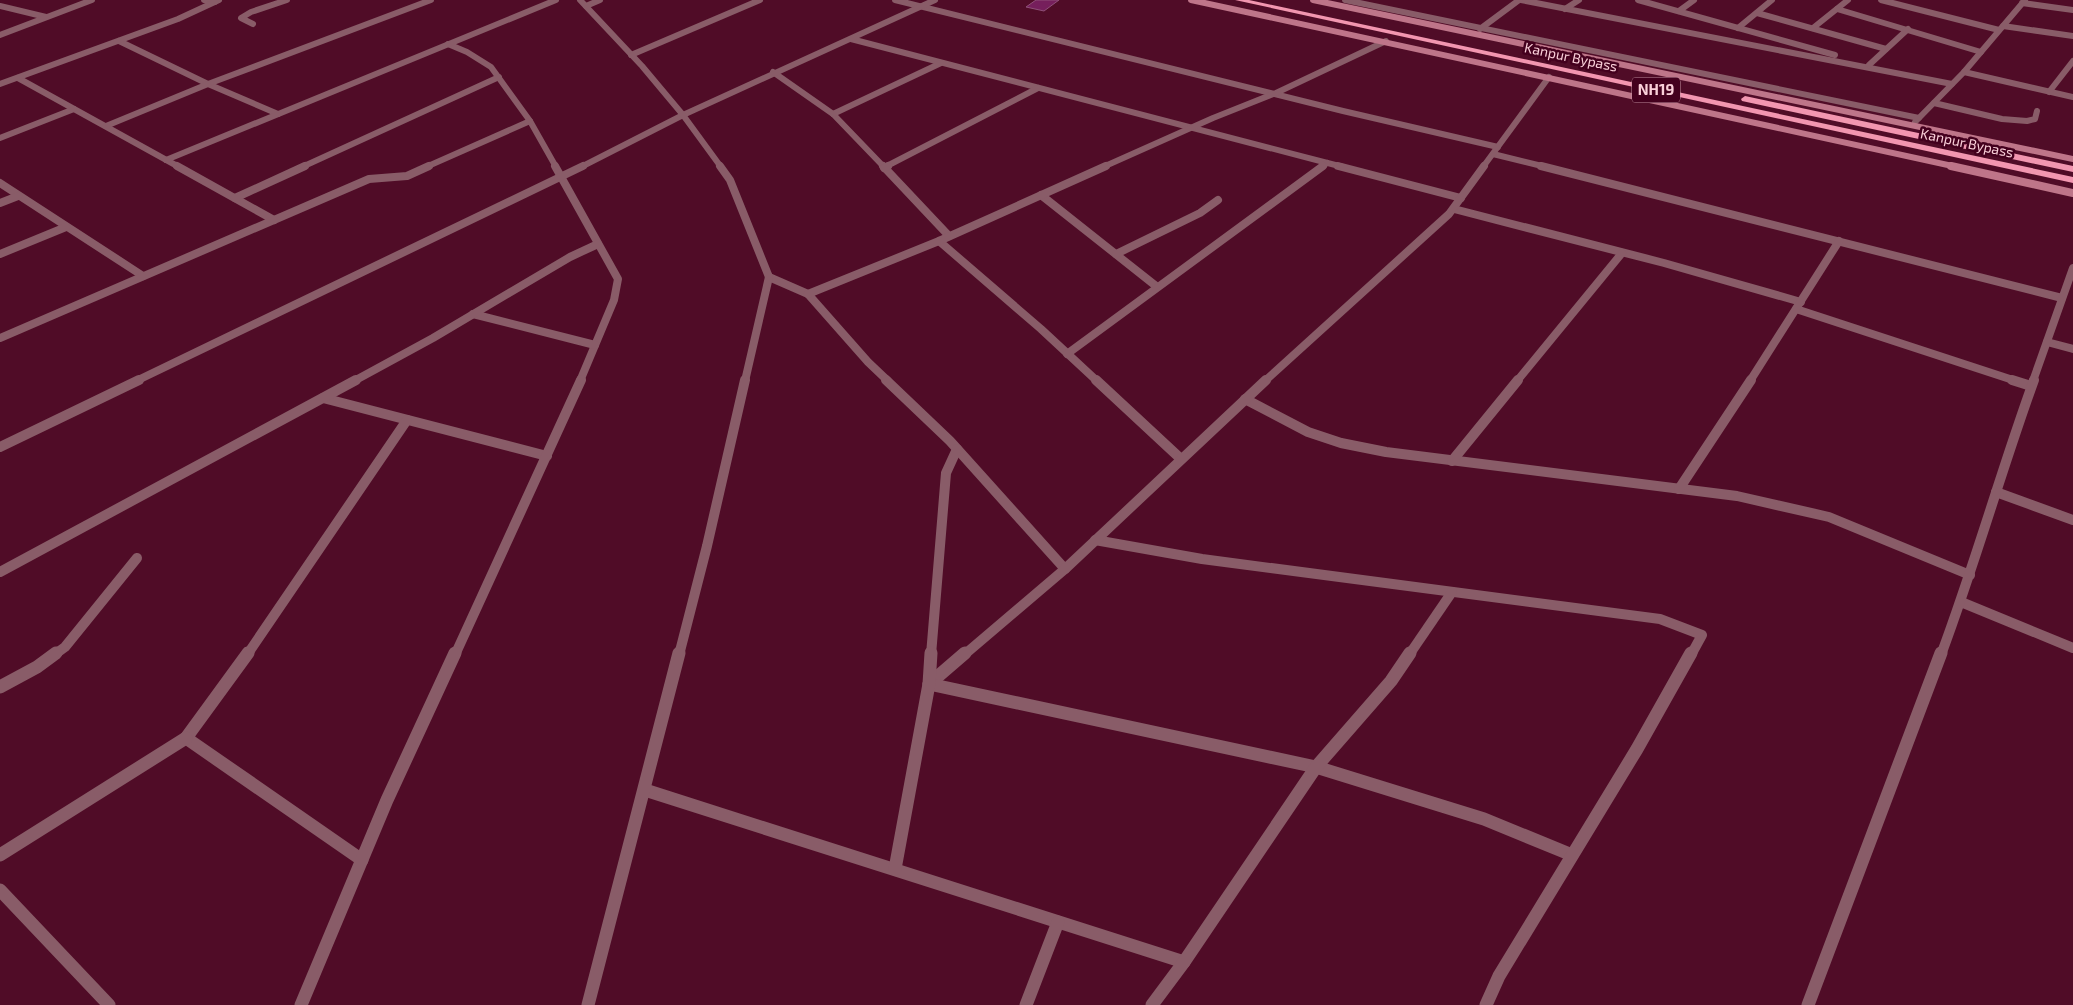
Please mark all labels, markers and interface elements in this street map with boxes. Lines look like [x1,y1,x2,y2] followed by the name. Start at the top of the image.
[1523,38,1619,75] street label: Kanpur Bypass
[1632,78,1680,102] road number: NH19
[1919,124,2015,161] street label: Kanpur Bypass

